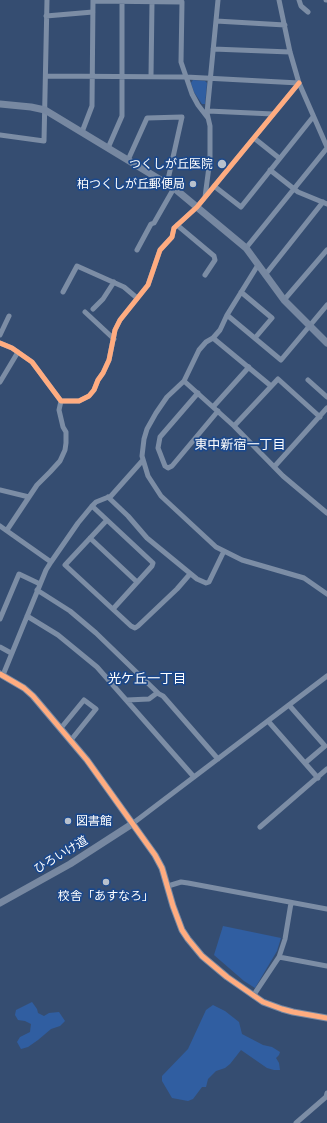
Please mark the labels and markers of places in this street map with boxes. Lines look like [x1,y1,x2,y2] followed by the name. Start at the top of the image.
[129,157,213,171] place label: つくしが丘医院
[216,158,228,170] marker: つくしが丘医院
[77,177,185,191] place label: 柏つくしが丘郵便局
[188,179,198,189] marker: 柏つくしが丘郵便局
[76,814,112,828] place label: 図書館
[63,816,73,826] marker: 図書館
[101,877,111,887] marker: 校舎「あすなろ」
[58,889,154,903] place label: 校舎「あすなろ」

